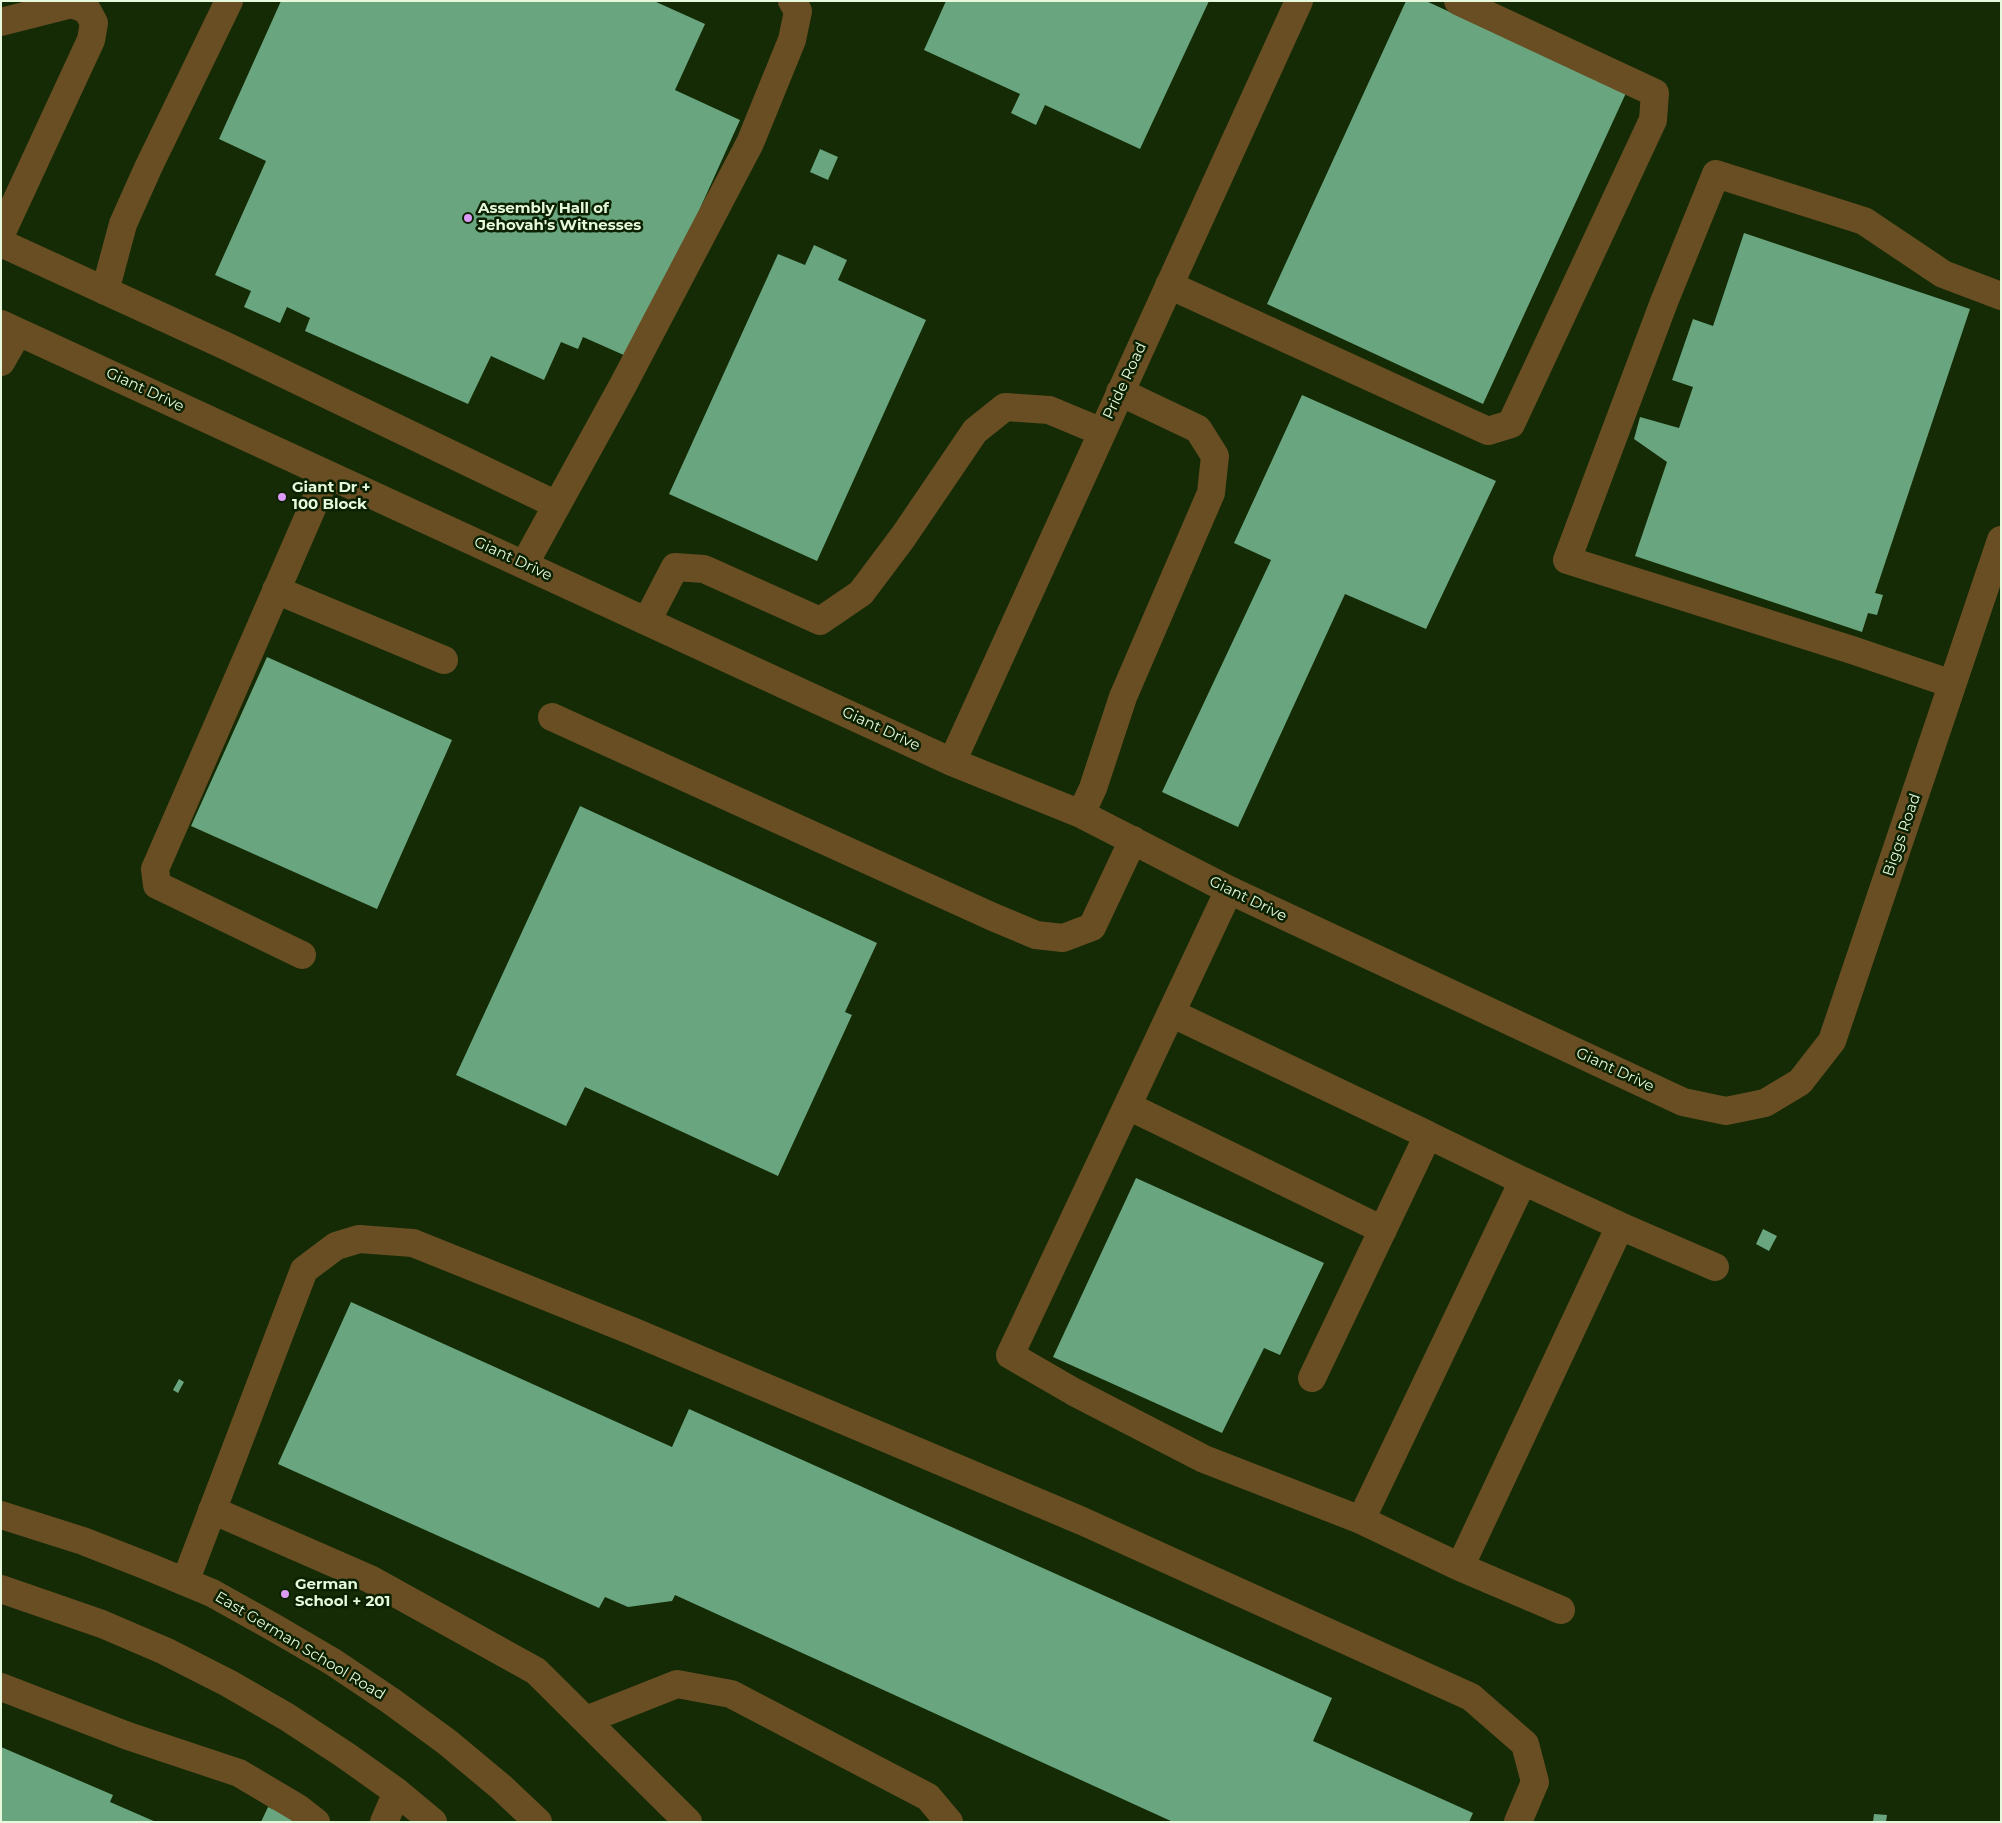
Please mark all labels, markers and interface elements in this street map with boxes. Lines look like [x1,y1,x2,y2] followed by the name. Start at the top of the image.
[478,200,641,235] place label: Assembly Hall of Jehovah's Witnesses
[462,212,474,224] marker: Assembly Hall of Jehovah's Witnesses
[1099,340,1151,422] street label: Pride Road
[103,364,187,416] street label: Giant Drive
[292,479,371,514] place label: Giant Dr + 100 Block
[276,491,288,503] marker: Giant Dr + 100 Block
[471,533,555,585] street label: Giant Drive
[839,703,923,755] street label: Giant Drive
[1879,791,1925,879] street label: Biggs Road
[1206,873,1290,925] street label: Giant Drive
[1573,1044,1657,1096] street label: Giant Drive
[295,1576,390,1611] place label: German School + 201
[212,1588,388,1704] street label: East German School Road
[279,1588,291,1600] marker: German School + 201

